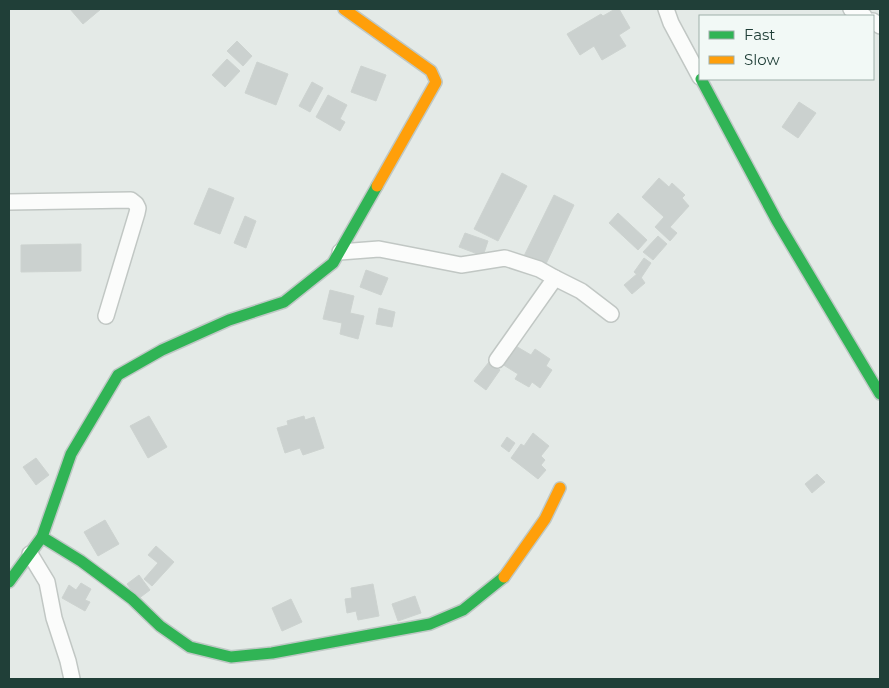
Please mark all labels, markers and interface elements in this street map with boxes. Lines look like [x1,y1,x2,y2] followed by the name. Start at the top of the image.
[699,15,874,80] legend
[744,25,775,44] text: Fast
[744,50,780,69] text: Slow

